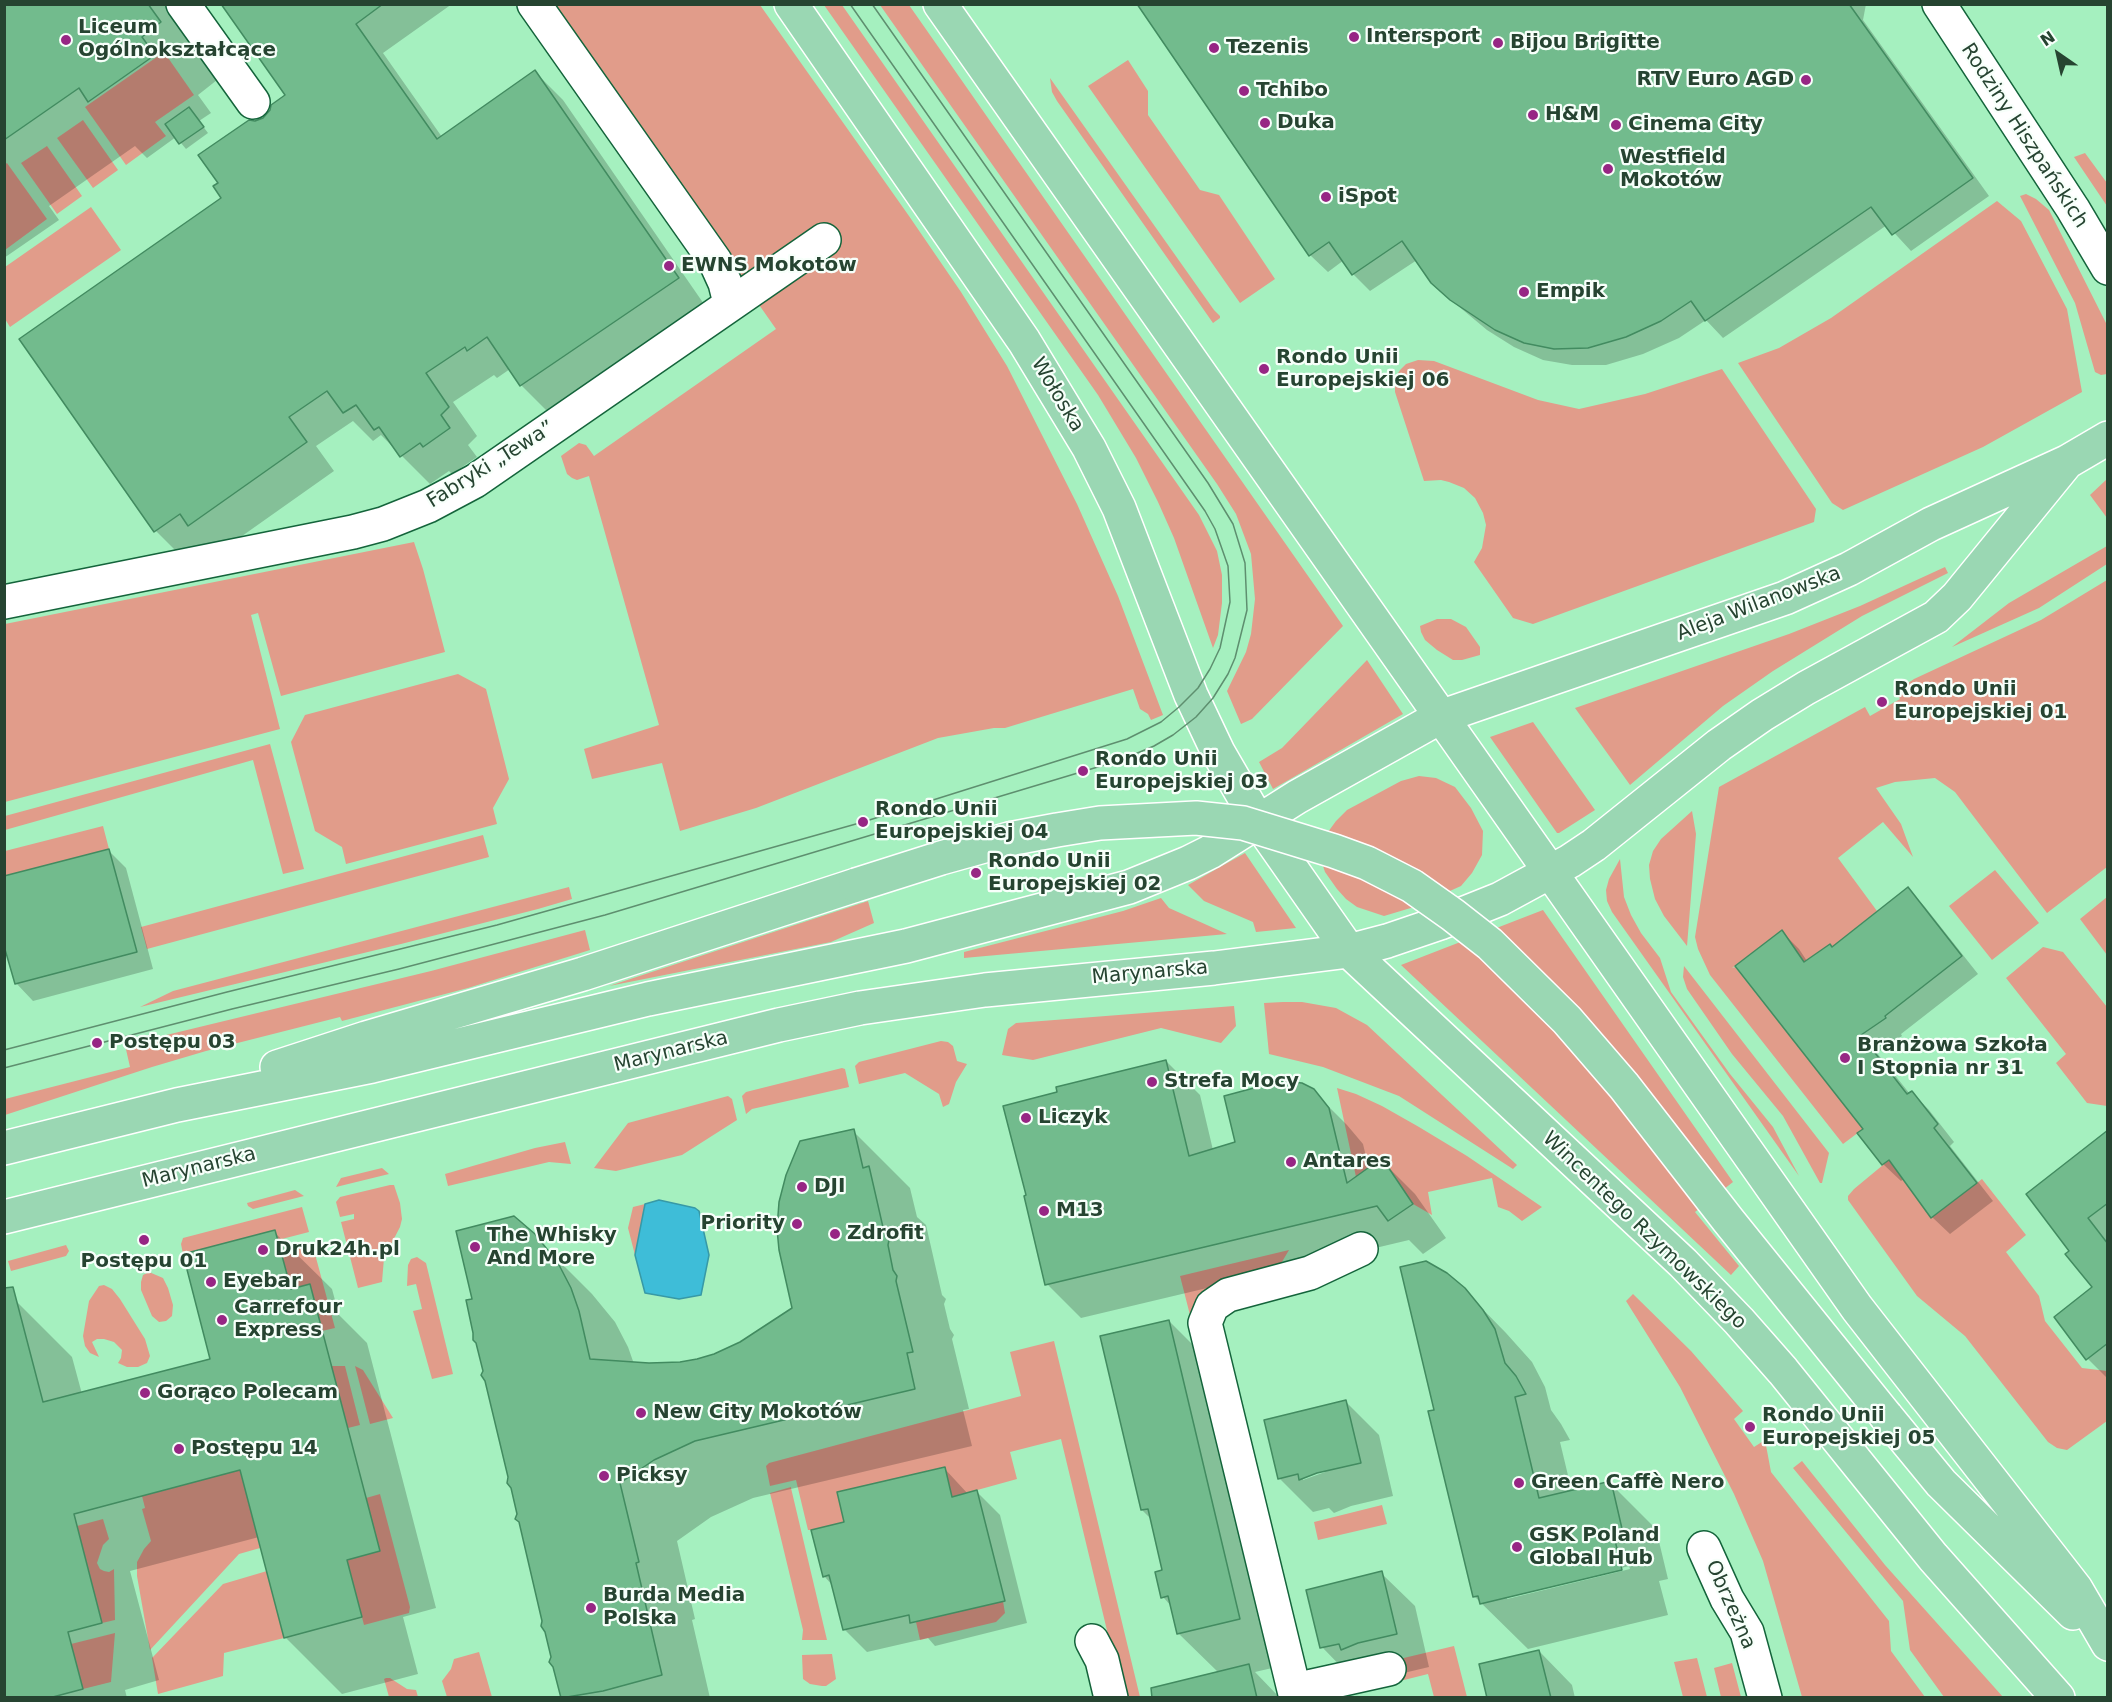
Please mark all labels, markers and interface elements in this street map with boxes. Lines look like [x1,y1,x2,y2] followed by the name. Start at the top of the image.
[78,16,276,63] place label: Liceum Ogólnokształcące
[2028,24,2088,84] north arrow
[1366,25,1480,49] place label: Intersport
[2037,27,2059,50] text: N
[1347,30,1361,44] marker: Intersport
[1510,31,1660,55] place label: Bijou Brigitte
[59,33,73,47] marker: Liceum Ogólnokształcące
[1226,36,1309,60] place label: Tezenis
[1491,36,1505,50] marker: Bijou Brigitte
[1955,39,2093,233] street label: Rodziny Hiszpańskich
[1207,41,1221,55] marker: Tezenis
[1636,68,1794,92] place label: RTV Euro AGD
[1799,73,1813,87] marker: RTV Euro AGD
[1256,79,1328,103] place label: Tchibo
[1237,84,1251,98] marker: Tchibo
[1545,103,1599,127] place label: H&M
[1526,108,1540,122] marker: H&M
[1277,111,1335,135] place label: Duka
[1628,113,1763,137] place label: Cinema City
[1258,116,1272,130] marker: Duka
[1609,118,1623,132] marker: Cinema City
[1620,146,1726,193] place label: Westfield Mokotów
[1601,162,1615,176] marker: Westfield Mokotów
[1338,185,1397,209] place label: iSpot
[1319,190,1333,204] marker: iSpot
[681,254,857,278] place label: EWNS Mokotow
[662,259,676,273] marker: EWNS Mokotow
[1536,280,1605,304] place label: Empik
[1517,285,1531,299] marker: Empik
[1276,346,1450,393] place label: Rondo Unii Europejskiej 06
[1025,353,1089,437] street label: Wołoska
[1257,362,1271,376] marker: Rondo Unii Europejskiej 06
[423,416,559,514] street label: Fabryki „Tewa”
[1674,562,1844,646] street label: Aleja Wilanowska
[1894,678,2068,725] place label: Rondo Unii Europejskiej 01
[1875,695,1889,709] marker: Rondo Unii Europejskiej 01
[1095,748,1269,795] place label: Rondo Unii Europejskiej 03
[1076,764,1090,778] marker: Rondo Unii Europejskiej 03
[875,798,1049,845] place label: Rondo Unii Europejskiej 04
[856,815,870,829] marker: Rondo Unii Europejskiej 04
[988,850,1162,897] place label: Rondo Unii Europejskiej 02
[969,866,983,880] marker: Rondo Unii Europejskiej 02
[1091,956,1209,990] street label: Marynarska
[612,1026,730,1078] street label: Marynarska
[109,1031,236,1055] place label: Postępu 03
[1857,1034,2048,1081] place label: Branżowa Szkoła I Stopnia nr 31
[90,1036,104,1050] marker: Postępu 03
[1838,1051,1852,1065] marker: Branżowa Szkoła I Stopnia nr 31
[1164,1070,1299,1094] place label: Strefa Mocy
[1145,1075,1159,1089] marker: Strefa Mocy
[1038,1106,1107,1130] place label: Liczyk
[1019,1111,1033,1125] marker: Liczyk
[1537,1127,1751,1335] street label: Wincentego Rzymowskiego
[140,1142,258,1194] street label: Marynarska
[1303,1150,1391,1174] place label: Antares
[1284,1155,1298,1169] marker: Antares
[814,1175,845,1199] place label: DJI
[795,1180,809,1194] marker: DJI
[1056,1199,1104,1223] place label: M13
[1037,1204,1051,1218] marker: M13
[701,1212,785,1236] place label: Priority
[790,1217,804,1231] marker: Priority
[847,1222,924,1246] place label: Zdrofit
[487,1224,617,1271] place label: The Whisky And More
[828,1227,842,1241] marker: Zdrofit
[137,1233,151,1247] marker: Postępu 01
[275,1238,400,1262] place label: Druk24h.pl
[468,1240,482,1254] marker: The Whisky And More
[256,1243,270,1257] marker: Druk24h.pl
[81,1250,207,1274] place label: Postępu 01
[223,1270,301,1294] place label: Eyebar
[204,1275,218,1289] marker: Eyebar
[234,1296,342,1343] place label: Carrefour Express
[215,1313,229,1327] marker: Carrefour Express
[157,1381,338,1405] place label: Gorąco Polecam
[138,1386,152,1400] marker: Gorąco Polecam
[653,1401,862,1425] place label: New City Mokotów
[1762,1404,1936,1451] place label: Rondo Unii Europejskiej 05
[634,1406,648,1420] marker: New City Mokotów
[1743,1420,1757,1434] marker: Rondo Unii Europejskiej 05
[191,1437,318,1461] place label: Postępu 14
[172,1442,186,1456] marker: Postępu 14
[616,1464,688,1488] place label: Picksy
[597,1469,611,1483] marker: Picksy
[1531,1471,1724,1495] place label: Green Caffè Nero
[1512,1476,1526,1490] marker: Green Caffè Nero
[1529,1524,1660,1571] place label: GSK Poland Global Hub
[1510,1540,1524,1554] marker: GSK Poland Global Hub
[1700,1557,1760,1653] street label: Obrzeżna
[603,1584,745,1631] place label: Burda Media Polska
[584,1601,598,1615] marker: Burda Media Polska

